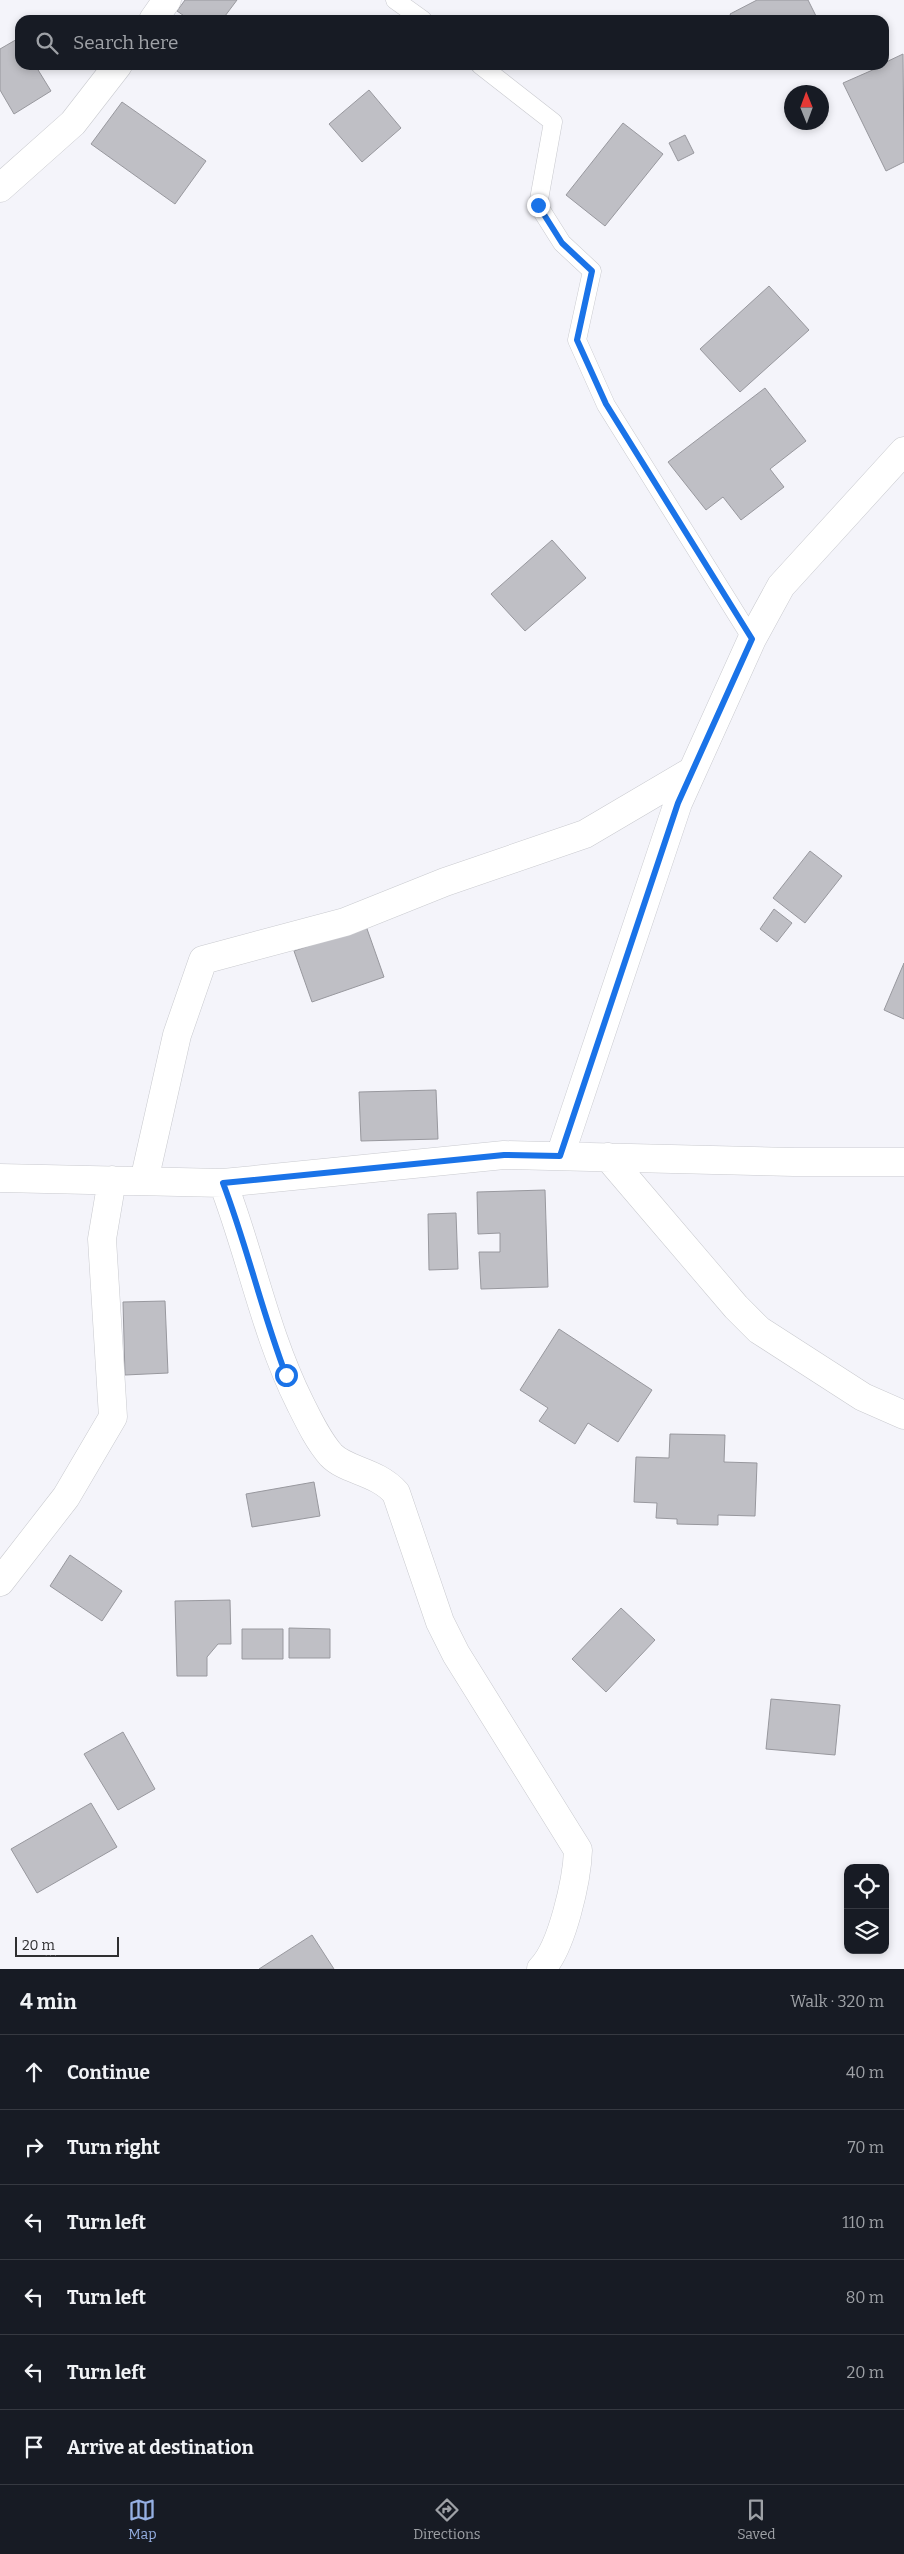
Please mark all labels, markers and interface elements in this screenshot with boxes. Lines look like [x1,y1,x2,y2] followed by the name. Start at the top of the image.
[15,15,889,70] search box
[33,29,61,57] icon: search
[73,31,178,54] text: Search here
[784,85,829,130] north arrow
[527,194,550,217] route end
[275,1364,298,1387] route start
[844,1864,889,1954] map controls
[844,1864,889,1909] button: locate
[844,1909,889,1954] button: layers
[15,1934,119,1957] scale bar
[22,1937,55,1954] text: 20 m
[20,1989,77,2015] text: 4 min
[790,1992,884,2011] text: Walk · 320 m
[20,2058,48,2086] icon: ahead
[67,2061,150,2084] text: Continue
[846,2063,884,2082] text: 40 m
[20,2133,48,2161] icon: right
[67,2136,160,2159] text: Turn right
[848,2138,884,2157] text: 70 m
[20,2208,48,2236] icon: left
[67,2211,146,2234] text: Turn left
[842,2213,884,2232] text: 110 m
[20,2283,48,2311] icon: left
[67,2286,146,2309] text: Turn left
[846,2288,884,2307] text: 80 m
[20,2358,48,2386] icon: left
[67,2361,146,2384] text: Turn left
[847,2363,884,2382] text: 20 m
[20,2433,48,2461] icon: arrive
[67,2436,254,2459] text: Arrive at destination
[128,2496,157,2543] tab: Map
[413,2496,481,2543] tab: Directions
[737,2496,776,2543] tab: Saved

